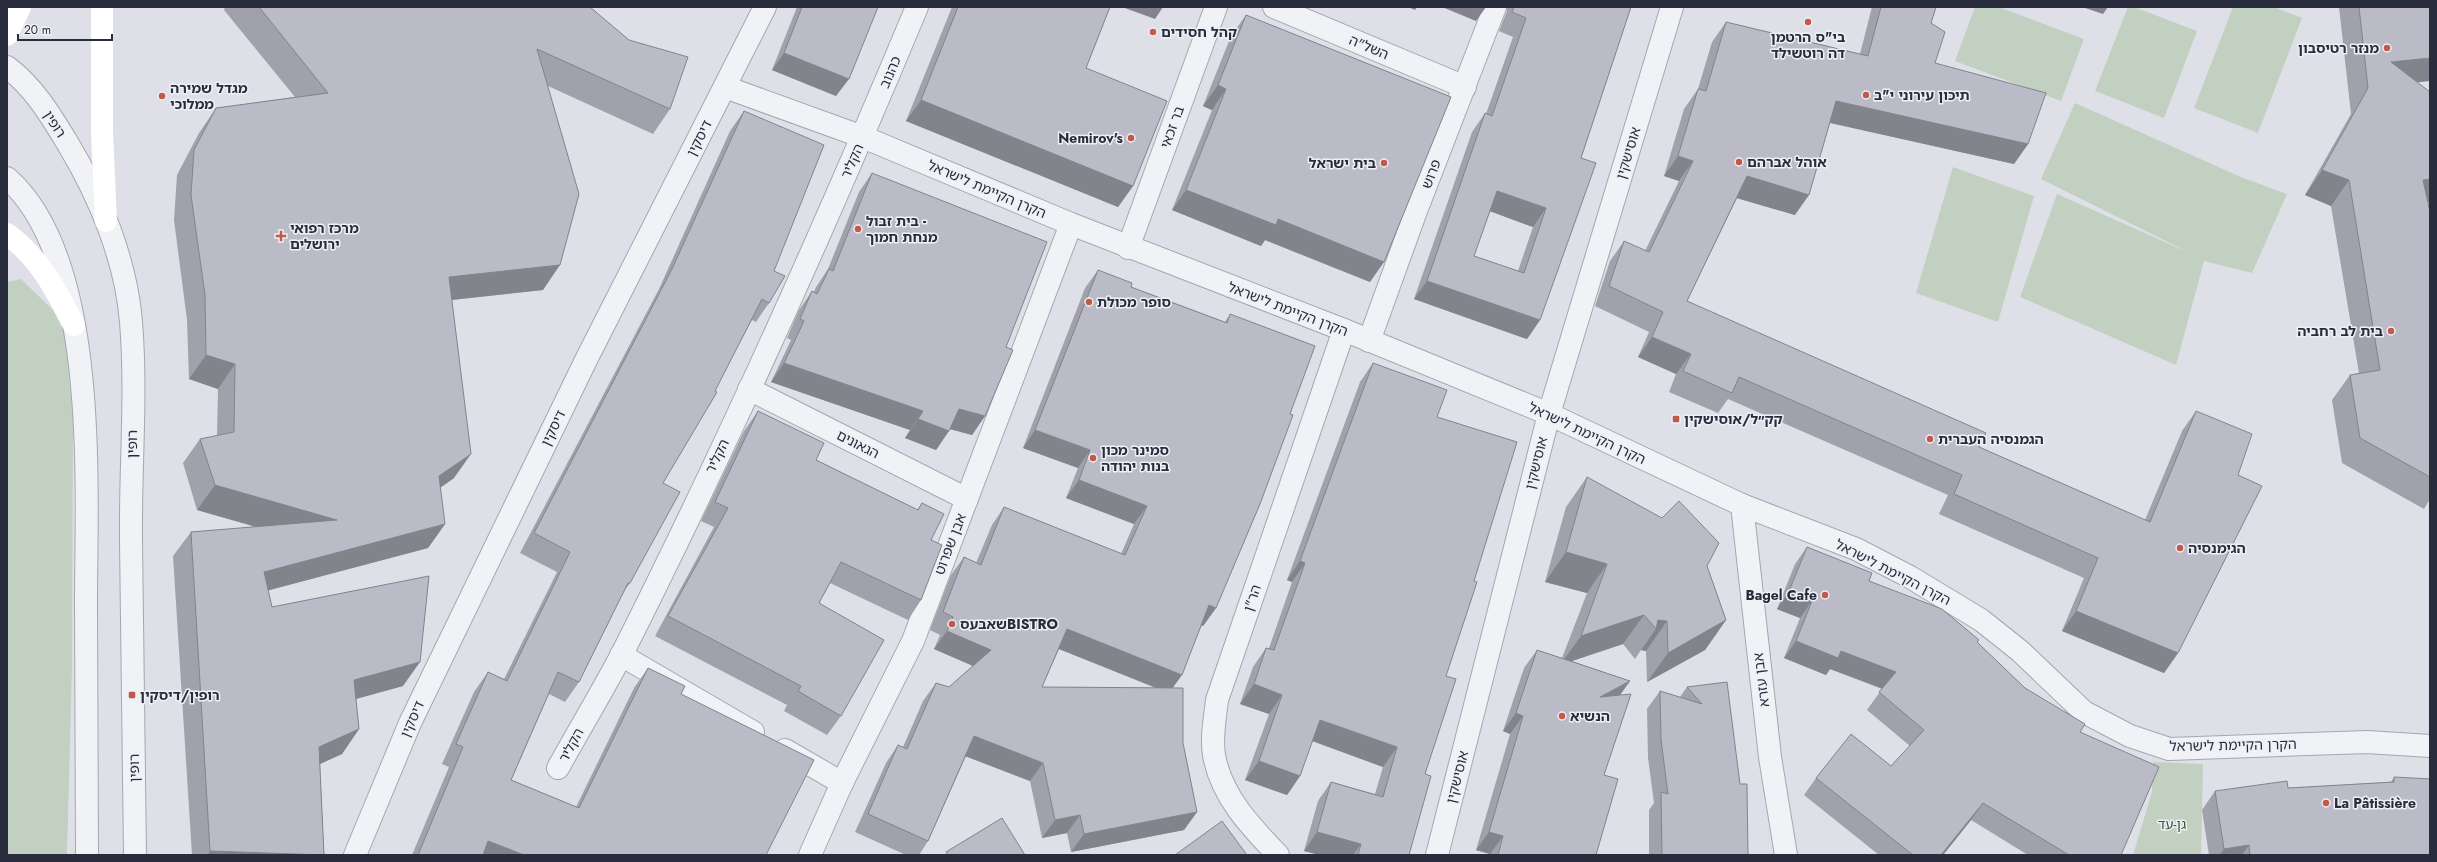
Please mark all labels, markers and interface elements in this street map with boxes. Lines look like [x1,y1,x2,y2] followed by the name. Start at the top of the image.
[18,16,112,42] scale bar
[1803,17,1813,27] marker: בי"ס הרטמן דה רוטשילד
[24,21,51,39] text: 20 m
[1161,22,1237,42] place label: קהל חסידים
[1148,27,1158,37] marker: קהל חסידים
[1771,27,1845,63] place label: בי"ס הרטמן דה רוטשילד
[1346,30,1392,64] street label: השל"ה
[2298,38,2379,58] place label: מנזר רטיסבון
[2382,43,2392,53] marker: מנזר רטיסבון
[874,53,906,91] street label: כהנוב
[170,78,248,114] place label: מגדל שמירה ממלוכי
[1874,85,1970,105] place label: תיכון עירוני י"ב
[1861,90,1871,100] marker: תיכון עירוני י"ב
[157,91,167,101] marker: מגדל שמירה ממלוכי
[1155,103,1189,151] street label: בר זכאי
[39,107,71,141] street label: רופין
[681,116,717,160] street label: דיסקין
[1611,124,1645,182] street label: אוסישקין
[1058,128,1124,148] place label: Nemirov's
[1126,133,1136,143] marker: Nemirov's
[836,140,868,182] street label: הקליר
[1747,152,1827,172] place label: אוהל אברהם
[1309,153,1376,173] place label: בית ישראל
[924,155,1050,223] street label: הקרן הקיימת לישראל
[1416,156,1446,192] street label: פרוש
[1734,157,1744,167] marker: אוהל אברהם
[1379,158,1389,168] marker: בית ישראל
[866,211,938,247] place label: בית זבול - מנחת חמוך
[290,218,359,254] place label: מרכז רפואי ירושלים
[853,224,863,234] marker: בית זבול - מנחת חמוך
[275,230,287,242] marker: מרכז רפואי ירושלים
[1225,277,1351,341] street label: הקרן הקיימת לישראל
[1097,292,1171,312] place label: סופר מכולת
[1084,297,1094,307] marker: סופר מכולת
[2297,321,2383,341] place label: בית לב רחביה
[2386,326,2396,336] marker: בית לב רחביה
[1525,397,1649,469] street label: הקרן הקיימת לישראל
[536,406,571,450] street label: דיסקין
[1684,409,1783,429] place label: קק״ל/אוסישקין
[1671,414,1681,424] marker: קק״ל/אוסישקין
[833,425,883,463] street label: הגאונים
[1938,429,2044,449] place label: הגמנסיה העברית
[122,430,142,458] street label: רופין
[1520,434,1552,492] street label: אוסישקין
[1925,434,1935,444] marker: הגמנסיה העברית
[700,435,734,477] street label: הקליר
[1101,440,1169,476] place label: סמינר מכון בנות יהודה
[1088,453,1098,463] marker: סמינר מכון בנות יהודה
[929,510,971,578] street label: אבן שפרוט
[1832,534,1954,610] street label: הקרן הקיימת לישראל
[2188,538,2246,558] place label: הגימנסיה
[2175,543,2185,553] marker: הגימנסיה
[1238,582,1266,614] street label: הר"ן
[1745,585,1817,605] place label: Bagel Cafe
[1820,590,1830,600] marker: Bagel Cafe
[960,614,1058,634] place label: שאבעסBISTRO
[947,619,957,629] marker: שאבעסBISTRO
[1748,651,1774,708] street label: אבן עזרא
[140,685,220,705] place label: רופין/דיסקין
[127,690,137,700] marker: רופין/דיסקין
[395,697,429,740] street label: דיסקין
[1570,706,1610,726] place label: הנשיא
[1557,711,1567,721] marker: הנשיא
[554,724,588,766] street label: הקליר
[2169,734,2297,756] street label: הקרן הקיימת לישראל
[1441,748,1473,806] street label: אוסישקין
[124,754,144,782] street label: רופין
[2334,793,2416,813] place label: La Pâtissière
[2321,798,2331,808] marker: La Pâtissière
[2158,814,2186,834] park label: גן-עד

